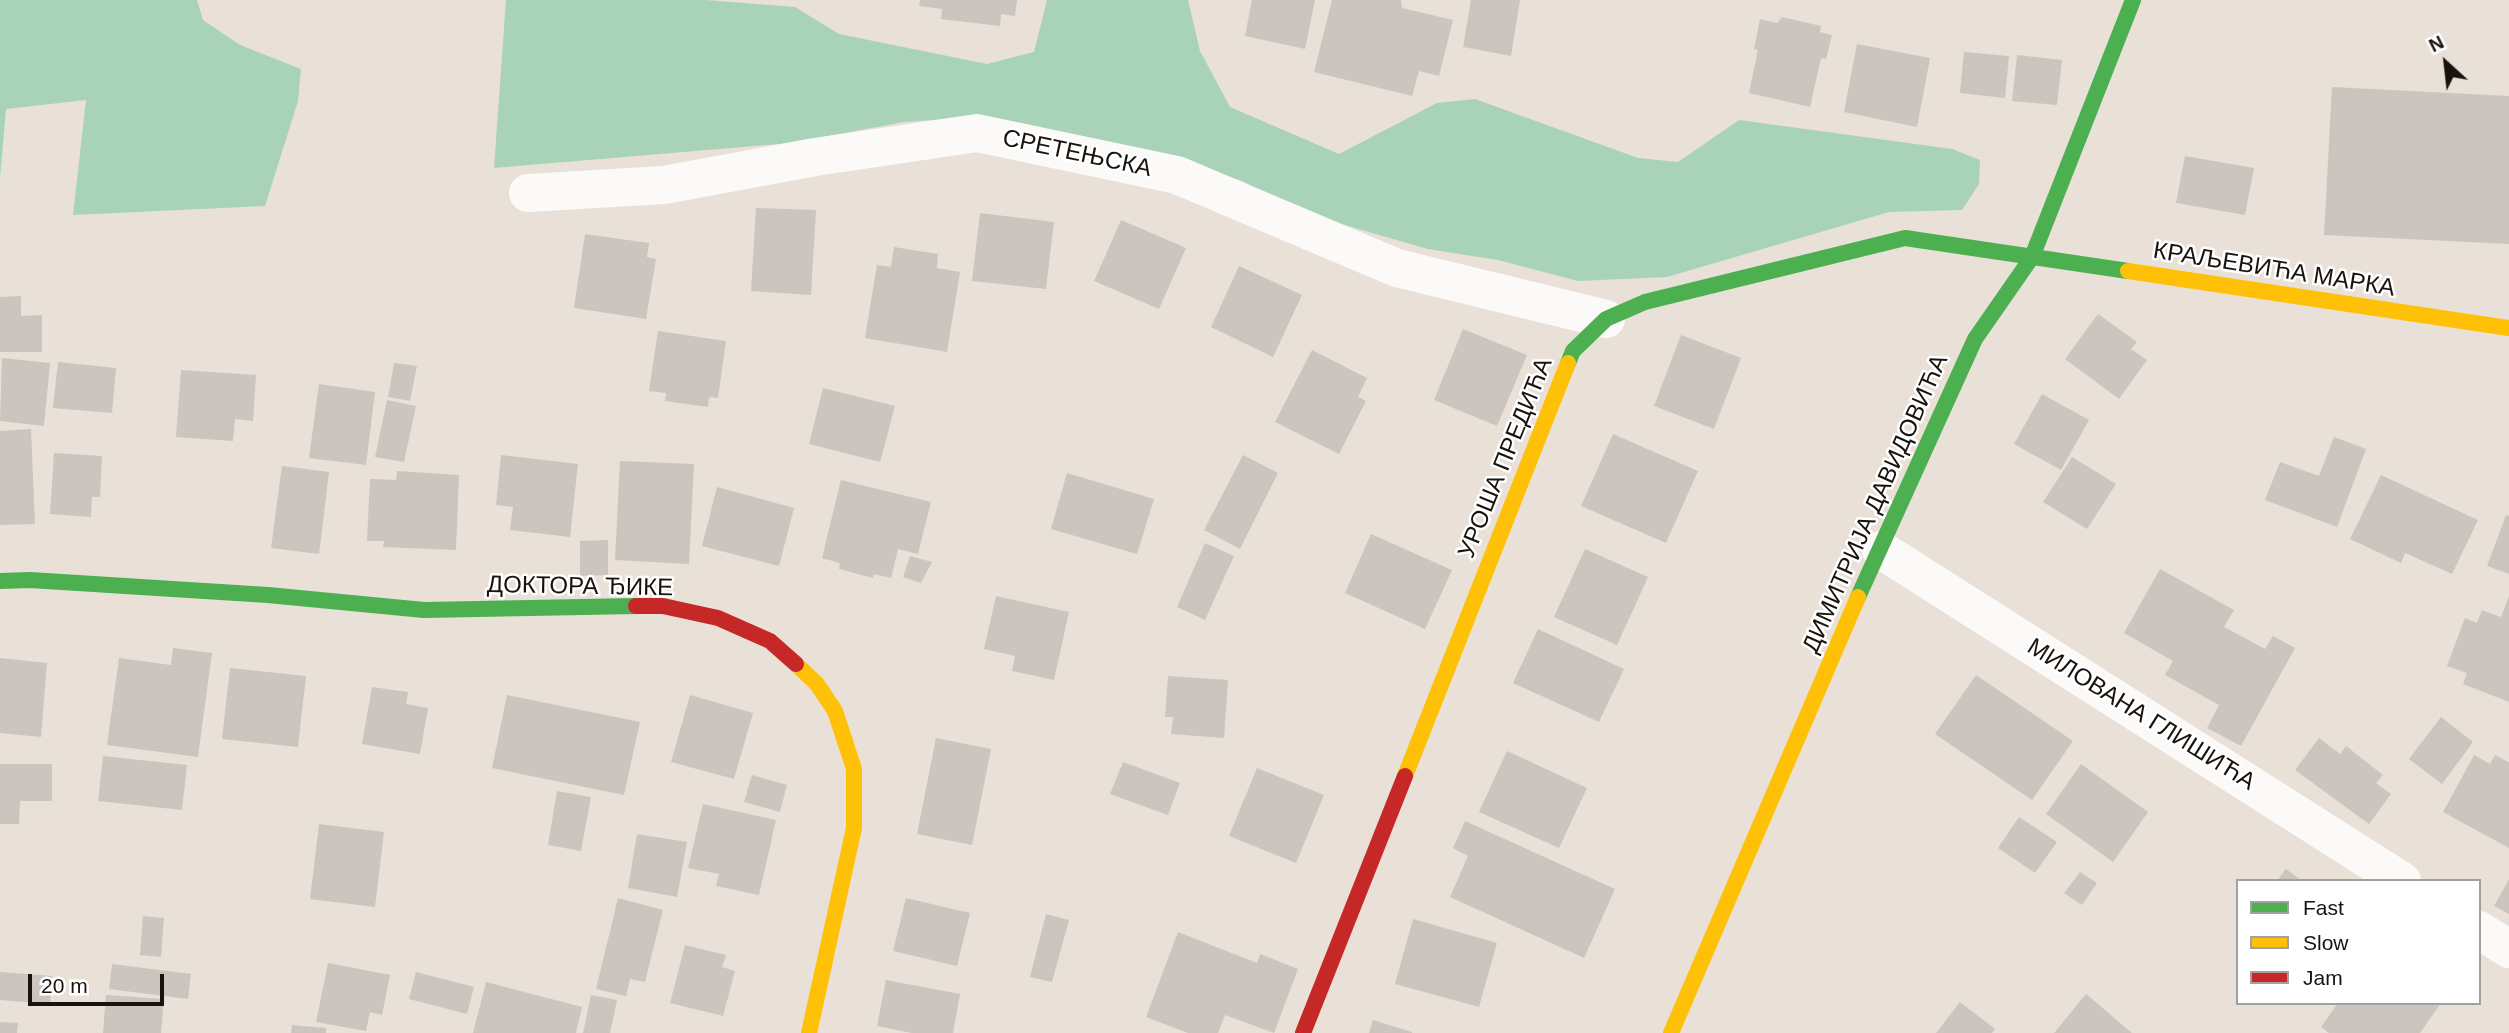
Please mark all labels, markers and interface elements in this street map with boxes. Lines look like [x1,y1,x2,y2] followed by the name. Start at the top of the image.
[2411,28,2481,98] north arrow
[2425,31,2447,56] text: N
[1000,124,1154,184] street label: СРЕТЕЊСКА
[2151,237,2397,303] street label: КРАЉЕВИЋА МАРКА
[1797,350,1955,658] street label: ДИМИТРИЈА ДАВИДОВИЋА
[1453,354,1559,562] street label: УРОША ПРЕДИЋА
[487,571,673,603] street label: ДОКТОРА ЂИКЕ
[2022,633,2260,797] street label: МИЛОВАНА ГЛИШИЋА
[2236,879,2481,1005] legend
[2303,896,2344,919] text: Fast
[2303,931,2349,954] text: Slow
[32,960,168,1004] scale bar
[2303,966,2343,989] text: Jam
[41,974,88,997] text: 20 m

